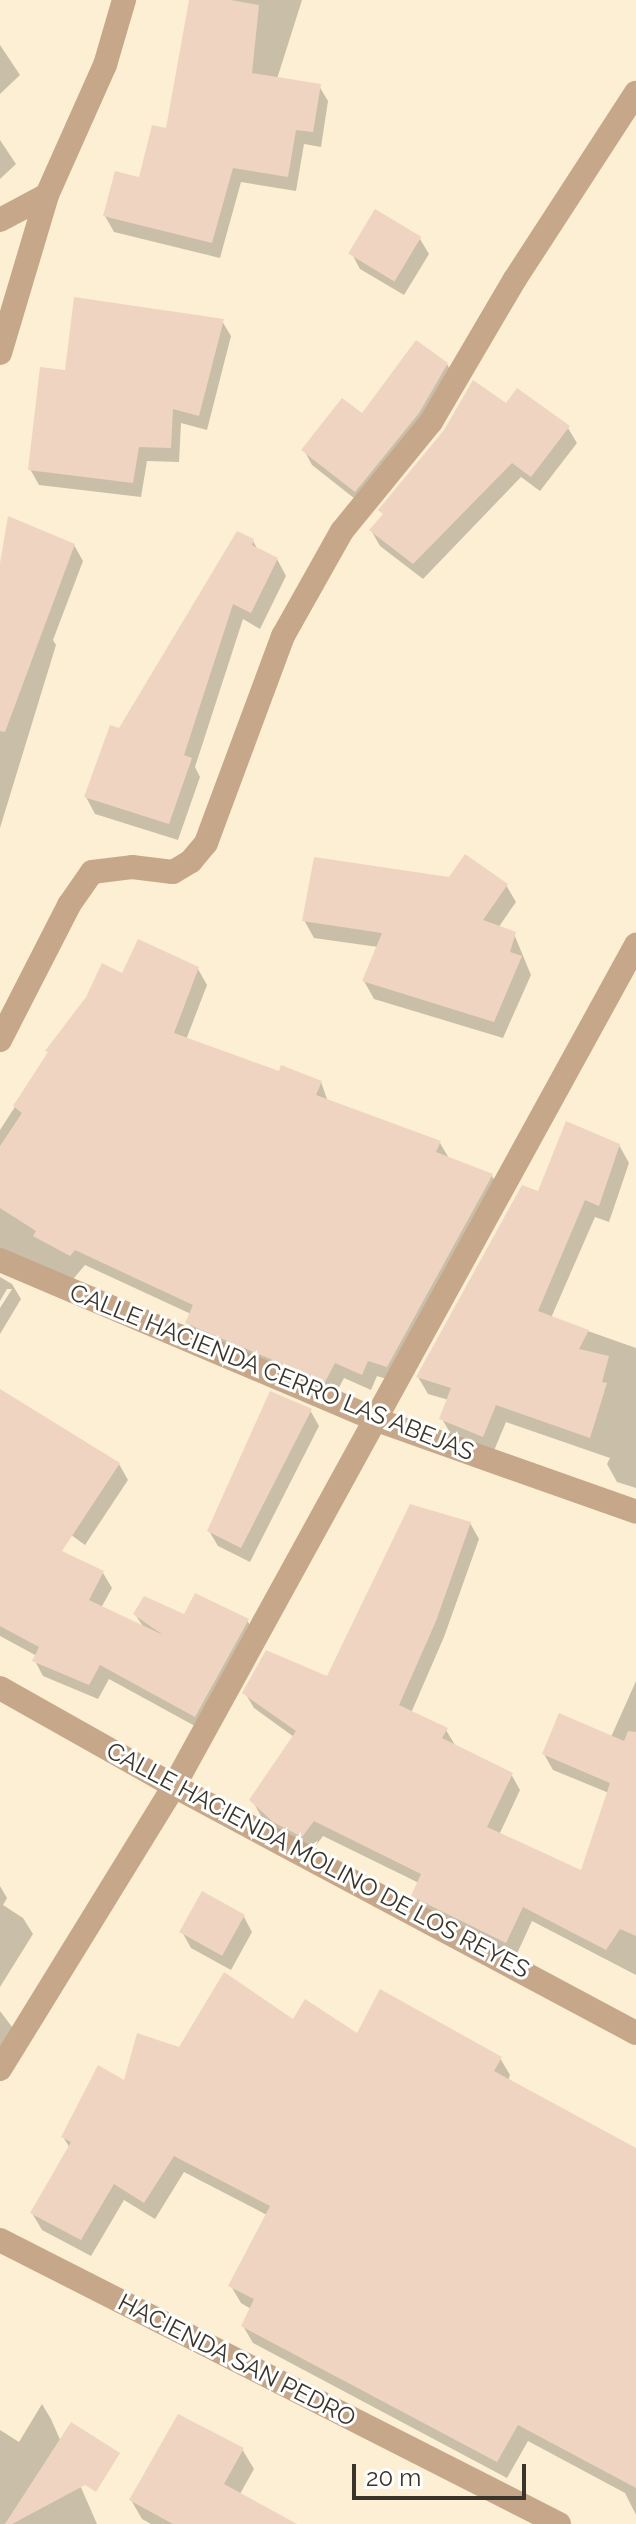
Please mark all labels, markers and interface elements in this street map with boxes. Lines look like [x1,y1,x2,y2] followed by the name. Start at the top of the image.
[65,1277,479,1467] street label: CALLE HACIENDA CERRO LAS ABEJAS
[101,1736,535,1984] street label: CALLE HACIENDA MOLINO DE LOS REYES
[113,2287,361,2433] street label: HACIENDA SAN PEDRO
[356,2448,530,2498] scale bar
[366,2463,421,2492] text: 20 m

